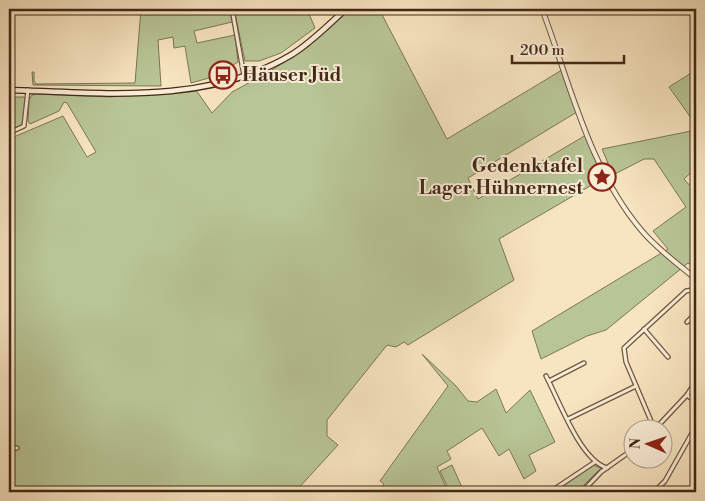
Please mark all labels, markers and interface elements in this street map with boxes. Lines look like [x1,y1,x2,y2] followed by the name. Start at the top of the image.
[512,32,625,64] scale bar
[520,41,565,60] text: 200 m
[208,60,238,90] bus stop icon: Häuser Jüd
[242,63,342,87] place label: Häuser Jüd
[419,154,583,200] place label: Gedenktafel Lager Hühnernest
[587,162,617,192] place icon: Gedenktafel Lager Hühnernest
[622,418,672,468] north arrow
[627,438,645,449] text: N

